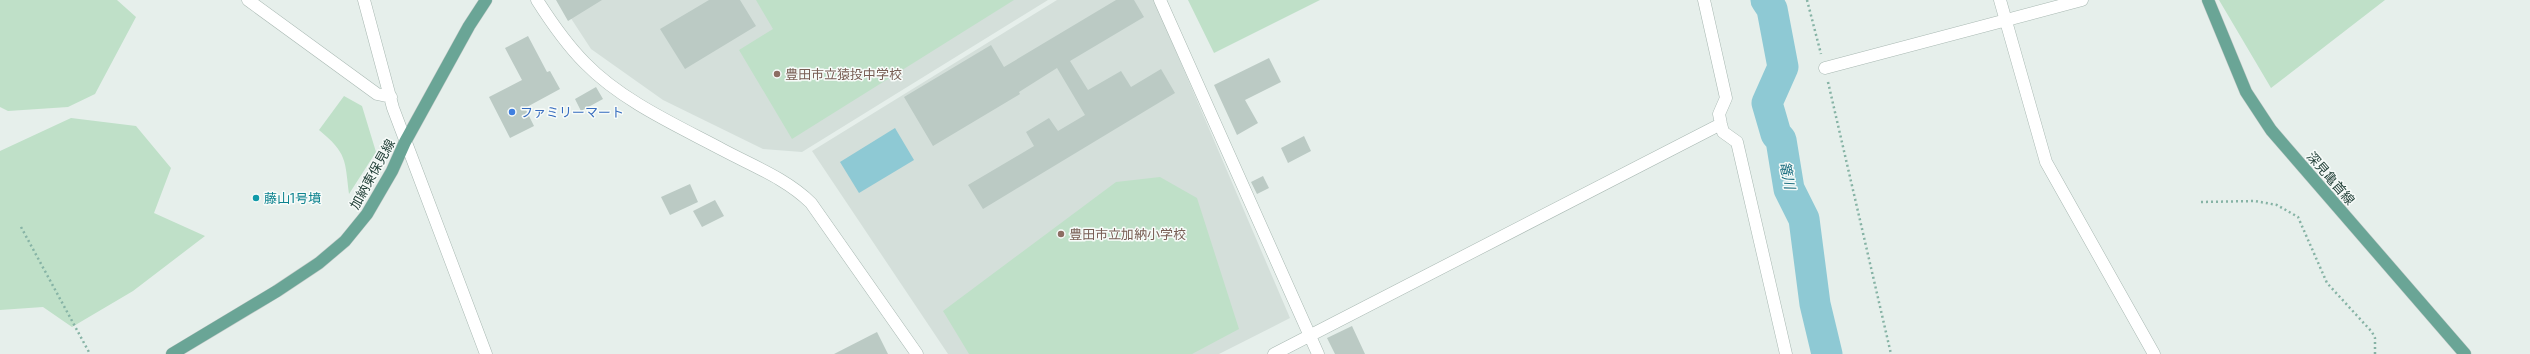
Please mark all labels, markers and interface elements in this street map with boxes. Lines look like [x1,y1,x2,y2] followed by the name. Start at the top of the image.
[785,66,902,82] place label: 豊田市立猿投中学校
[772,69,782,79] marker: 豊田市立猿投中学校
[520,104,624,120] place label: ファミリーマート
[507,107,517,117] marker: ファミリーマート
[346,136,398,212] street label: 加納東保見線
[2304,148,2358,208] street label: 深見亀首線
[1777,160,1800,192] water label: 篭川
[264,190,321,206] place label: 藤山1号墳
[251,193,261,203] marker: 藤山1号墳
[1069,226,1186,242] place label: 豊田市立加納小学校
[1056,229,1066,239] marker: 豊田市立加納小学校

